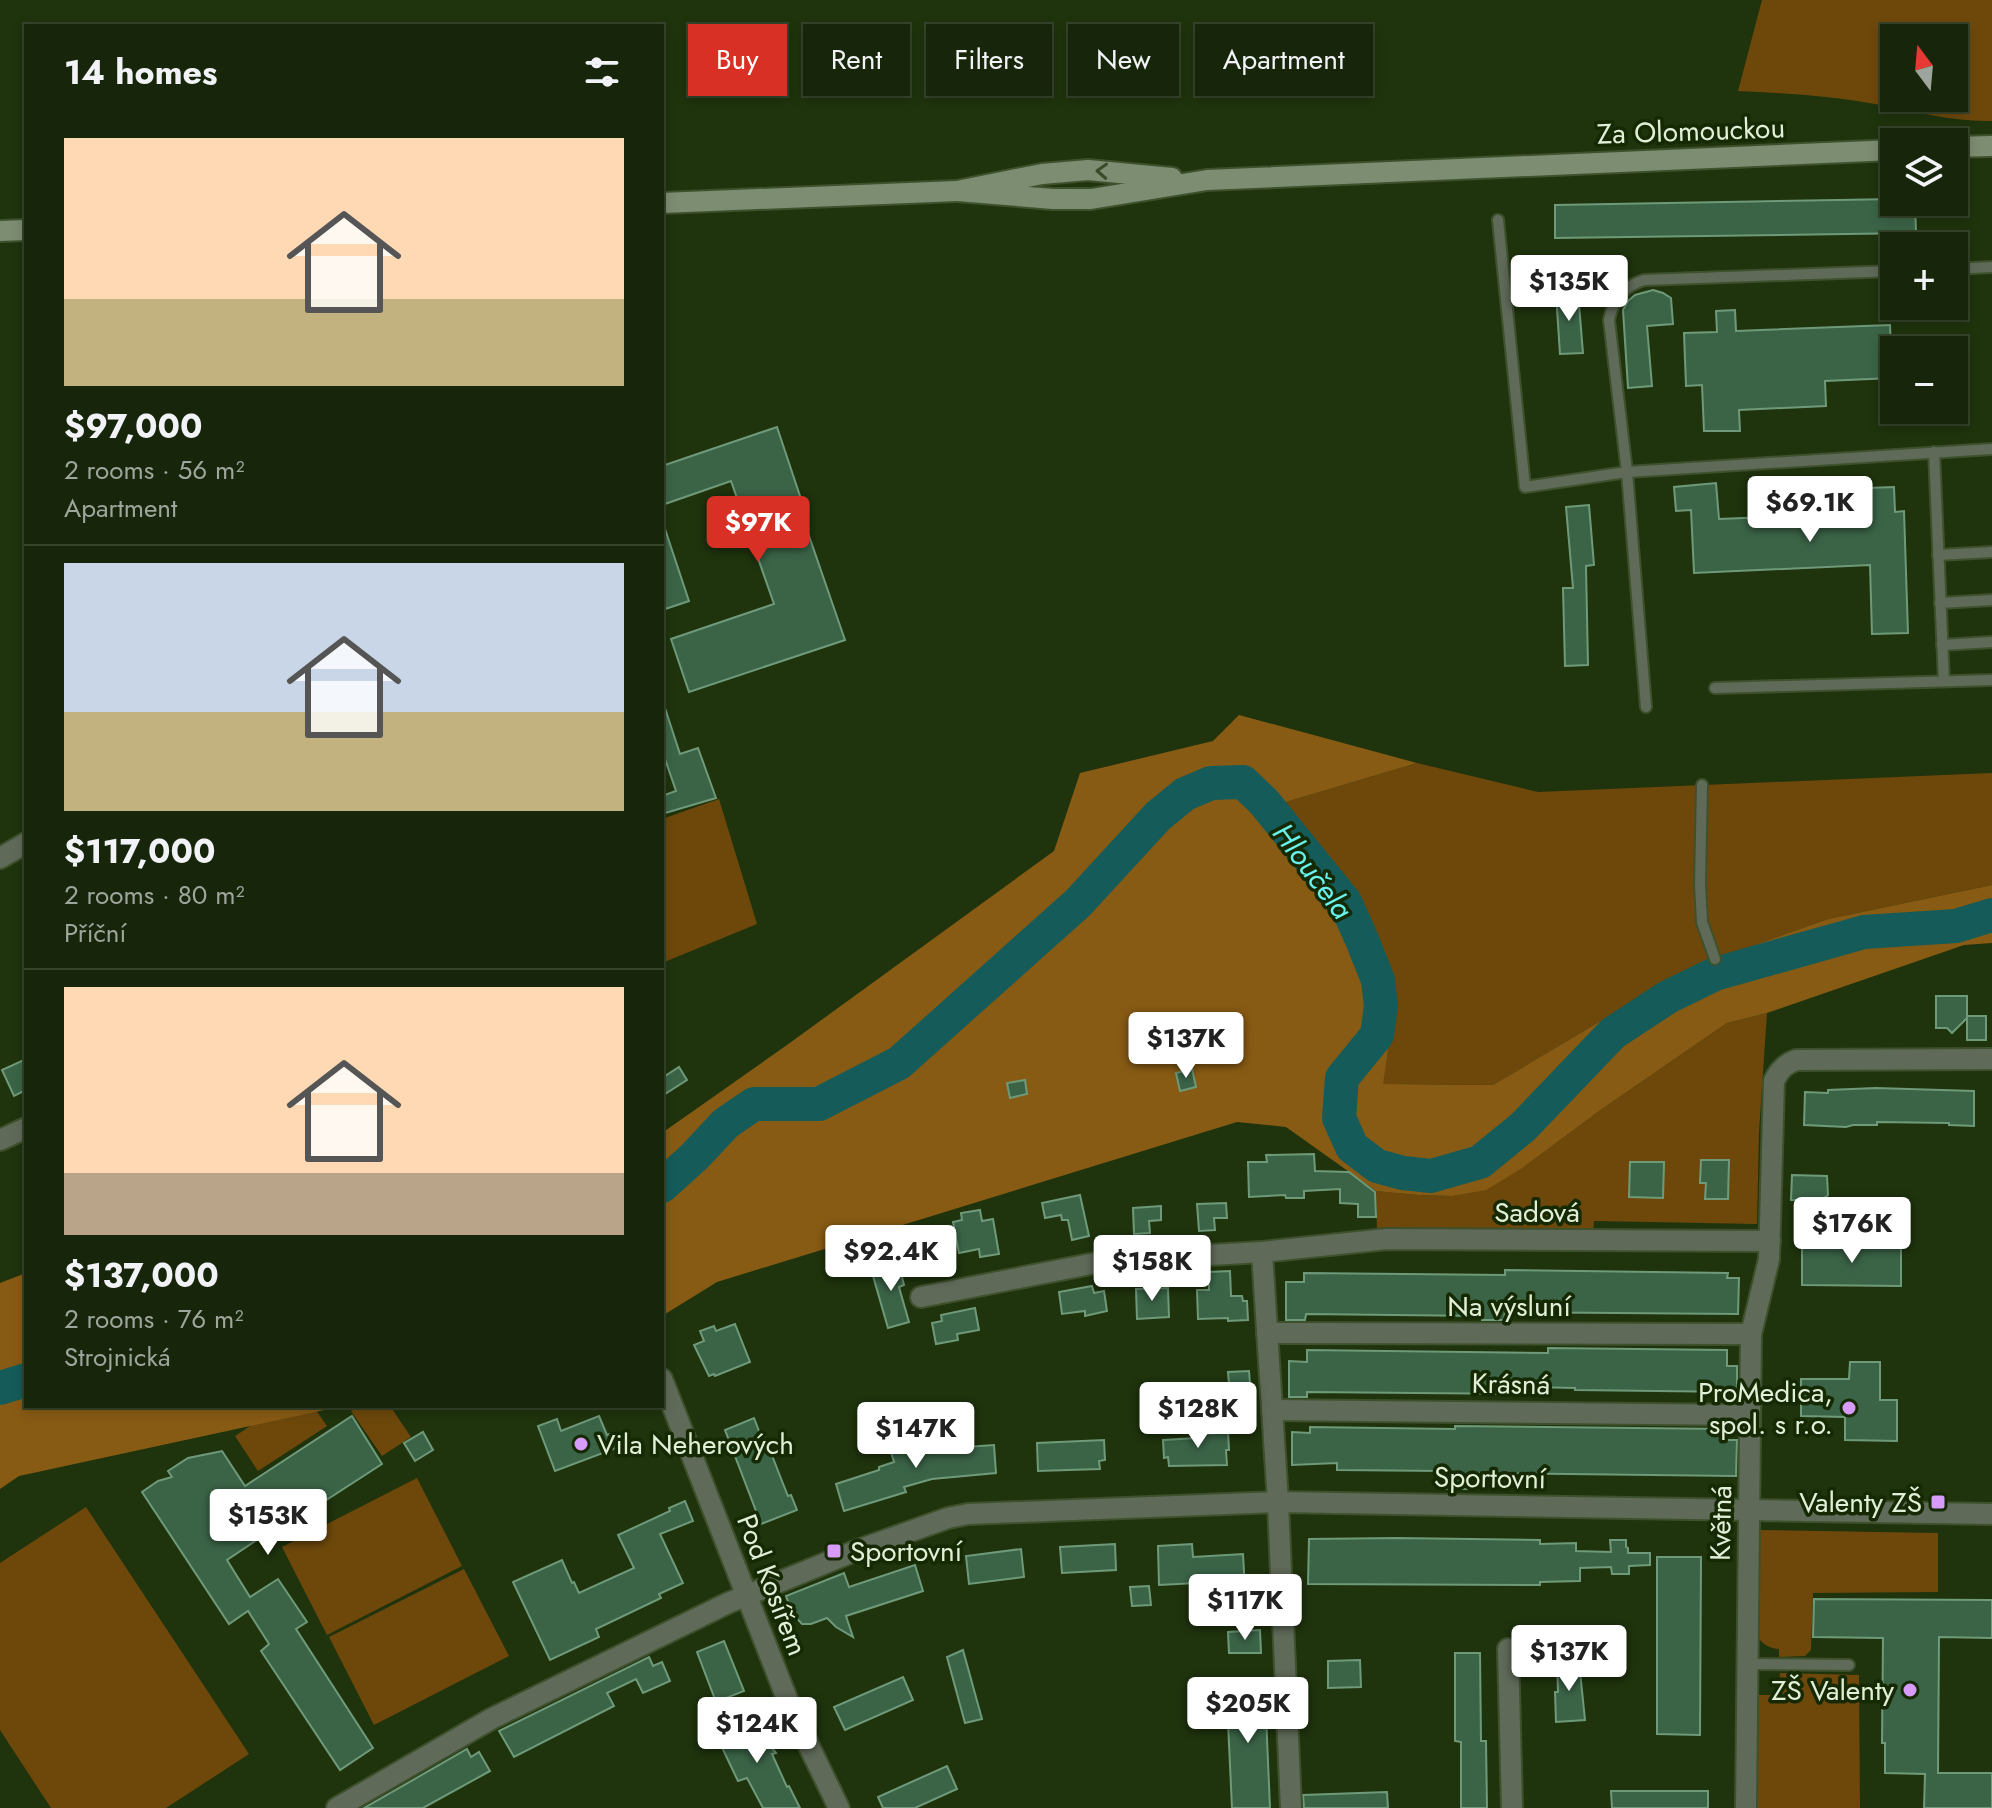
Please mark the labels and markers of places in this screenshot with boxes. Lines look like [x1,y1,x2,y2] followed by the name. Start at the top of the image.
[1513,255,1625,323] pin: $135K
[1745,476,1875,544] pin: $69.1K
[711,496,805,564] pin: $97K
[1130,1012,1242,1080] pin: $137K
[1796,1197,1908,1265] pin: $176K
[826,1225,956,1293] pin: $92.4K
[1096,1235,1208,1303] pin: $158K
[1698,1372,1833,1445] place label: ProMedica, spol. s r.o.
[1142,1382,1254,1450] pin: $128K
[1840,1399,1858,1417] marker: ProMedica, spol. s r.o.
[860,1402,972,1470] pin: $147K
[597,1424,794,1465] place label: Vila Neherových
[572,1435,590,1453] marker: Vila Neherových
[1799,1482,1922,1523] place label: Valenty ZŠ
[212,1489,324,1557] pin: $153K
[1929,1493,1947,1511] marker: Valenty ZŠ
[850,1531,964,1572] place label: Sportovní
[825,1542,843,1560] marker: Sportovní
[1189,1574,1301,1642] pin: $117K
[1513,1625,1625,1693] pin: $137K
[1771,1670,1895,1711] place label: ZŠ Valenty
[1192,1677,1304,1745] pin: $205K
[1901,1681,1919,1699] marker: ZŠ Valenty
[701,1697,813,1765] pin: $124K

